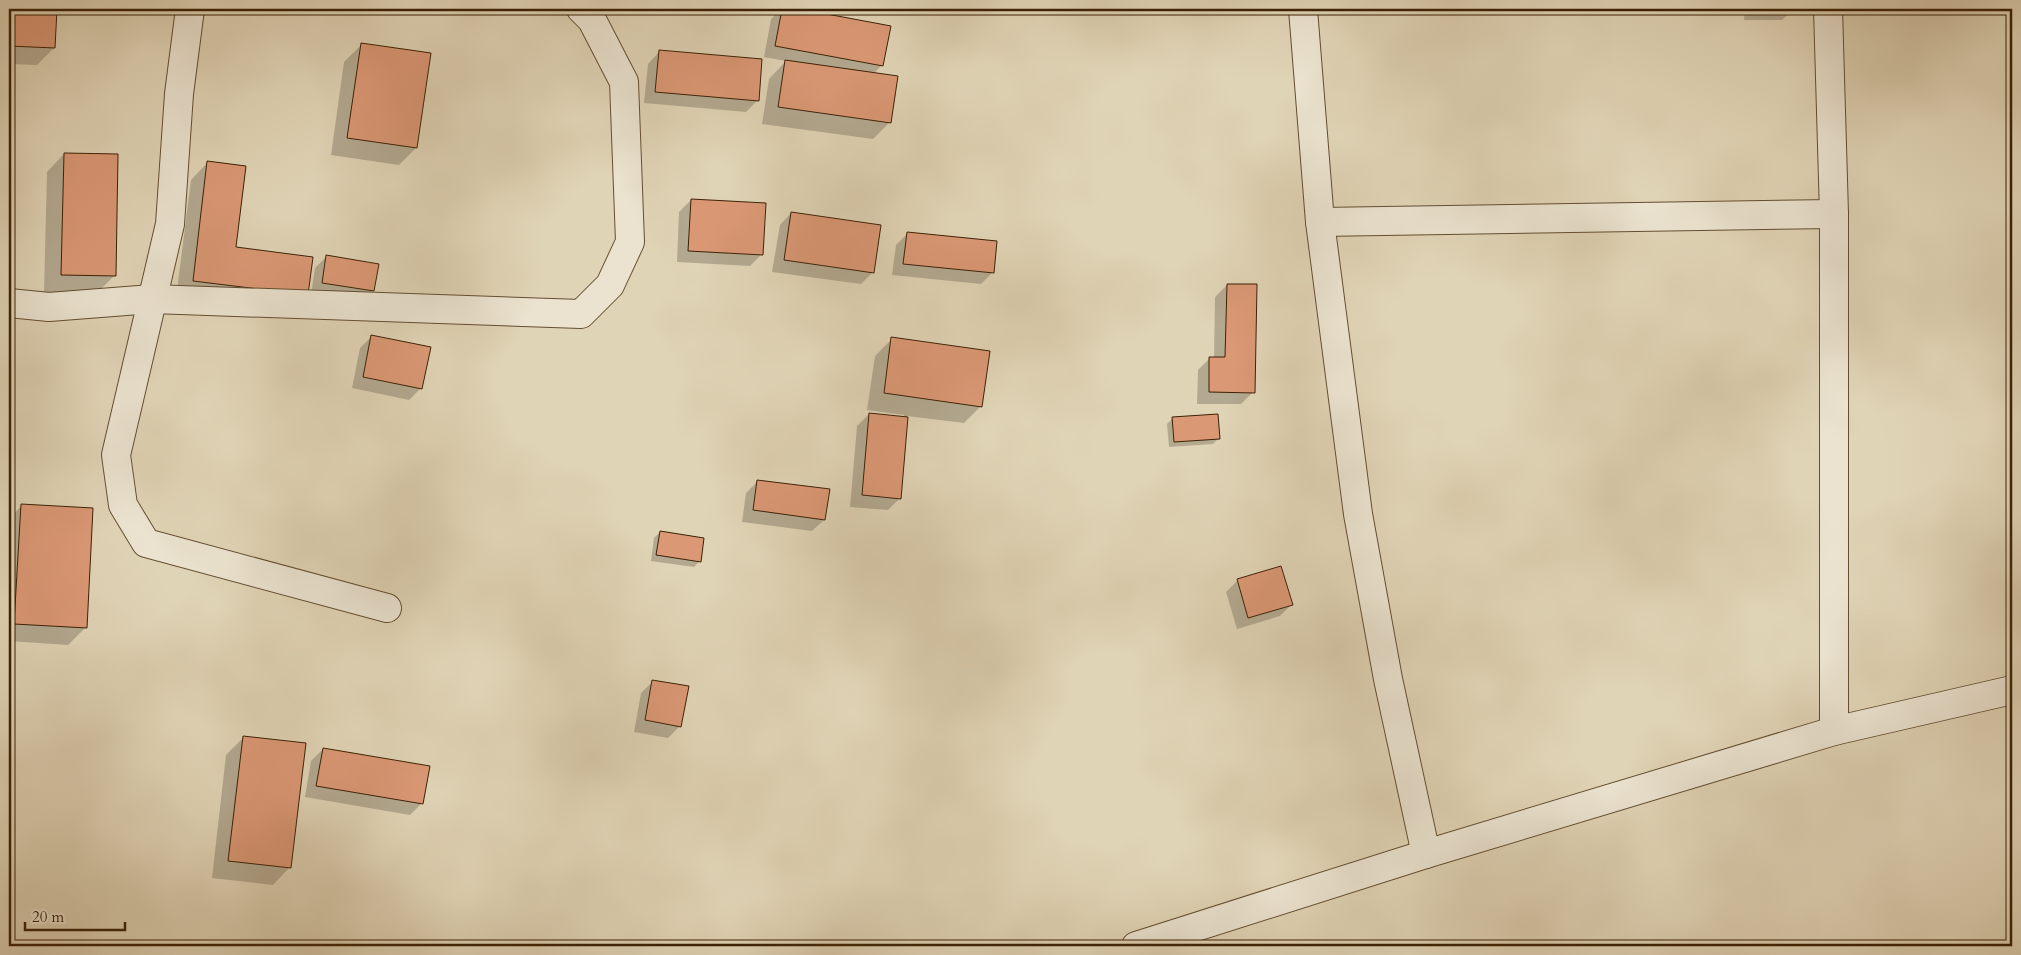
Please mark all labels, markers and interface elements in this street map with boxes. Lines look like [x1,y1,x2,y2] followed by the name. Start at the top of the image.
[25,900,125,932] scale bar
[32,907,64,927] text: 20 m

